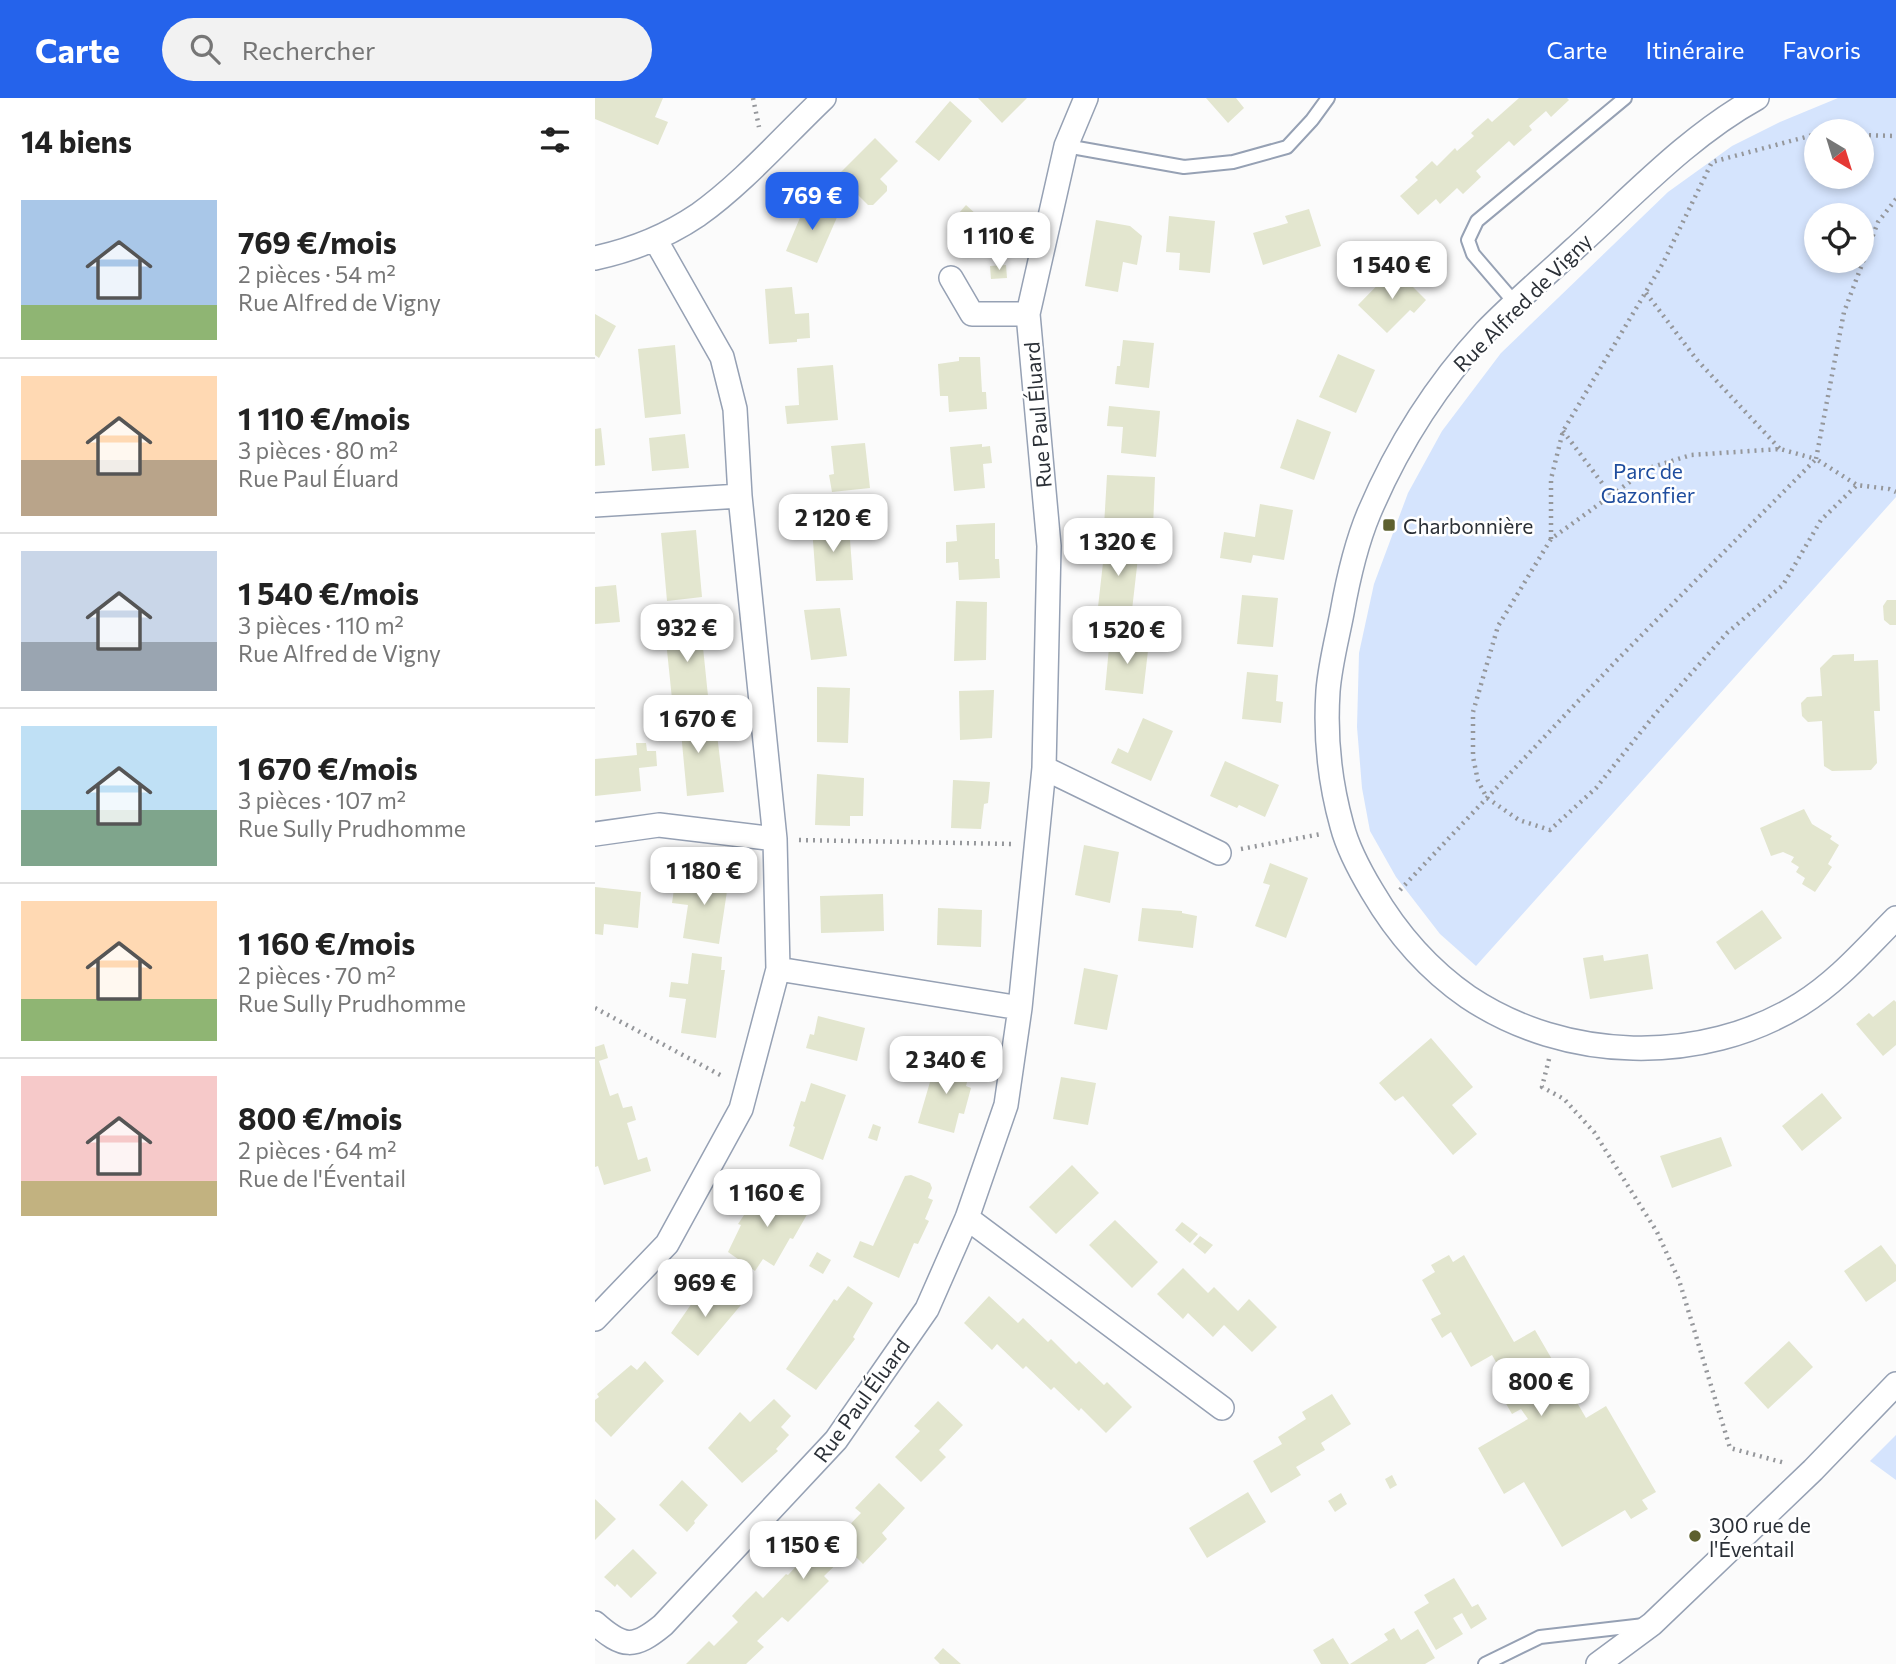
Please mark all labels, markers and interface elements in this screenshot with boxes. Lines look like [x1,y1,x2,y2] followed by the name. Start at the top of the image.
[162,18,652,81] search box
[35,29,120,70] text: Carte
[186,30,224,68] icon: search
[242,34,375,65] text: Rechercher
[1547,35,1608,64] text: Carte
[1646,35,1745,64] text: Itinéraire
[1783,35,1861,64] text: Favoris
[1804,119,1874,189] north arrow
[1804,119,1874,273] map controls
[536,121,574,159] icon: filters
[21,122,132,159] text: 14 biens
[763,172,861,232] pin: 769 €
[781,181,843,209] text: 769 €
[1804,203,1874,273] button: locate
[934,212,1064,272] pin: 1 110 €
[963,221,1035,249] text: 1 110 €
[238,223,397,260] text: 769 €/mois
[77,228,161,312] icon: home
[1448,228,1596,376] street label: Rue Alfred de Vigny
[1327,242,1457,301] pin: 1 540 €
[1353,250,1431,278] text: 1 540 €
[238,260,396,288] text: 2 pièces · 54 m²
[238,288,441,316] text: Rue Alfred de Vigny
[1018,341,1056,489] street label: Rue Paul Éluard
[238,399,410,436] text: 1 110 €/mois
[77,404,161,488] icon: home
[238,436,398,464] text: 3 pièces · 80 m²
[1601,458,1695,507] park label: Parc de Gazonfier
[238,464,399,492] text: Rue Paul Éluard
[768,494,898,554] pin: 2 120 €
[795,503,871,531] text: 2 120 €
[1403,513,1533,538] place label: Charbonnière
[1381,517,1397,533] marker: Charbonnière
[1053,518,1183,578] pin: 1 320 €
[1080,527,1156,555] text: 1 320 €
[238,574,419,611] text: 1 540 €/mois
[77,579,161,663] icon: home
[638,604,736,664] pin: 932 €
[1062,606,1192,666] pin: 1 520 €
[238,611,404,639] text: 3 pièces · 110 m²
[657,613,717,641] text: 932 €
[1088,615,1166,643] text: 1 520 €
[238,639,441,667] text: Rue Alfred de Vigny
[633,696,763,755] pin: 1 670 €
[659,704,737,732] text: 1 670 €
[238,749,418,786] text: 1 670 €/mois
[77,754,161,838] icon: home
[238,786,406,814] text: 3 pièces · 107 m²
[238,814,466,842] text: Rue Sully Prudhomme
[639,848,769,907] pin: 1 180 €
[666,856,742,884] text: 1 180 €
[238,924,415,961] text: 1 160 €/mois
[77,929,161,1013] icon: home
[238,961,396,989] text: 2 pièces · 70 m²
[238,989,466,1017] text: Rue Sully Prudhomme
[881,1037,1011,1096] pin: 2 340 €
[906,1045,986,1073] text: 2 340 €
[238,1099,402,1136] text: 800 €/mois
[77,1104,161,1188] icon: home
[238,1136,397,1164] text: 2 pièces · 64 m²
[238,1164,406,1192] text: Rue de l'Éventail
[702,1170,832,1229] pin: 1 160 €
[729,1178,805,1206] text: 1 160 €
[656,1260,754,1319] pin: 969 €
[674,1268,736,1296] text: 969 €
[808,1333,914,1467] street label: Rue Paul Éluard
[1492,1358,1590,1418] pin: 800 €
[1508,1367,1574,1395] text: 800 €
[1709,1512,1811,1561] place label: 300 rue de l'Éventail
[738,1522,868,1581] pin: 1 150 €
[1687,1528,1703,1544] marker: 300 rue de l'Éventail
[766,1530,840,1558] text: 1 150 €

